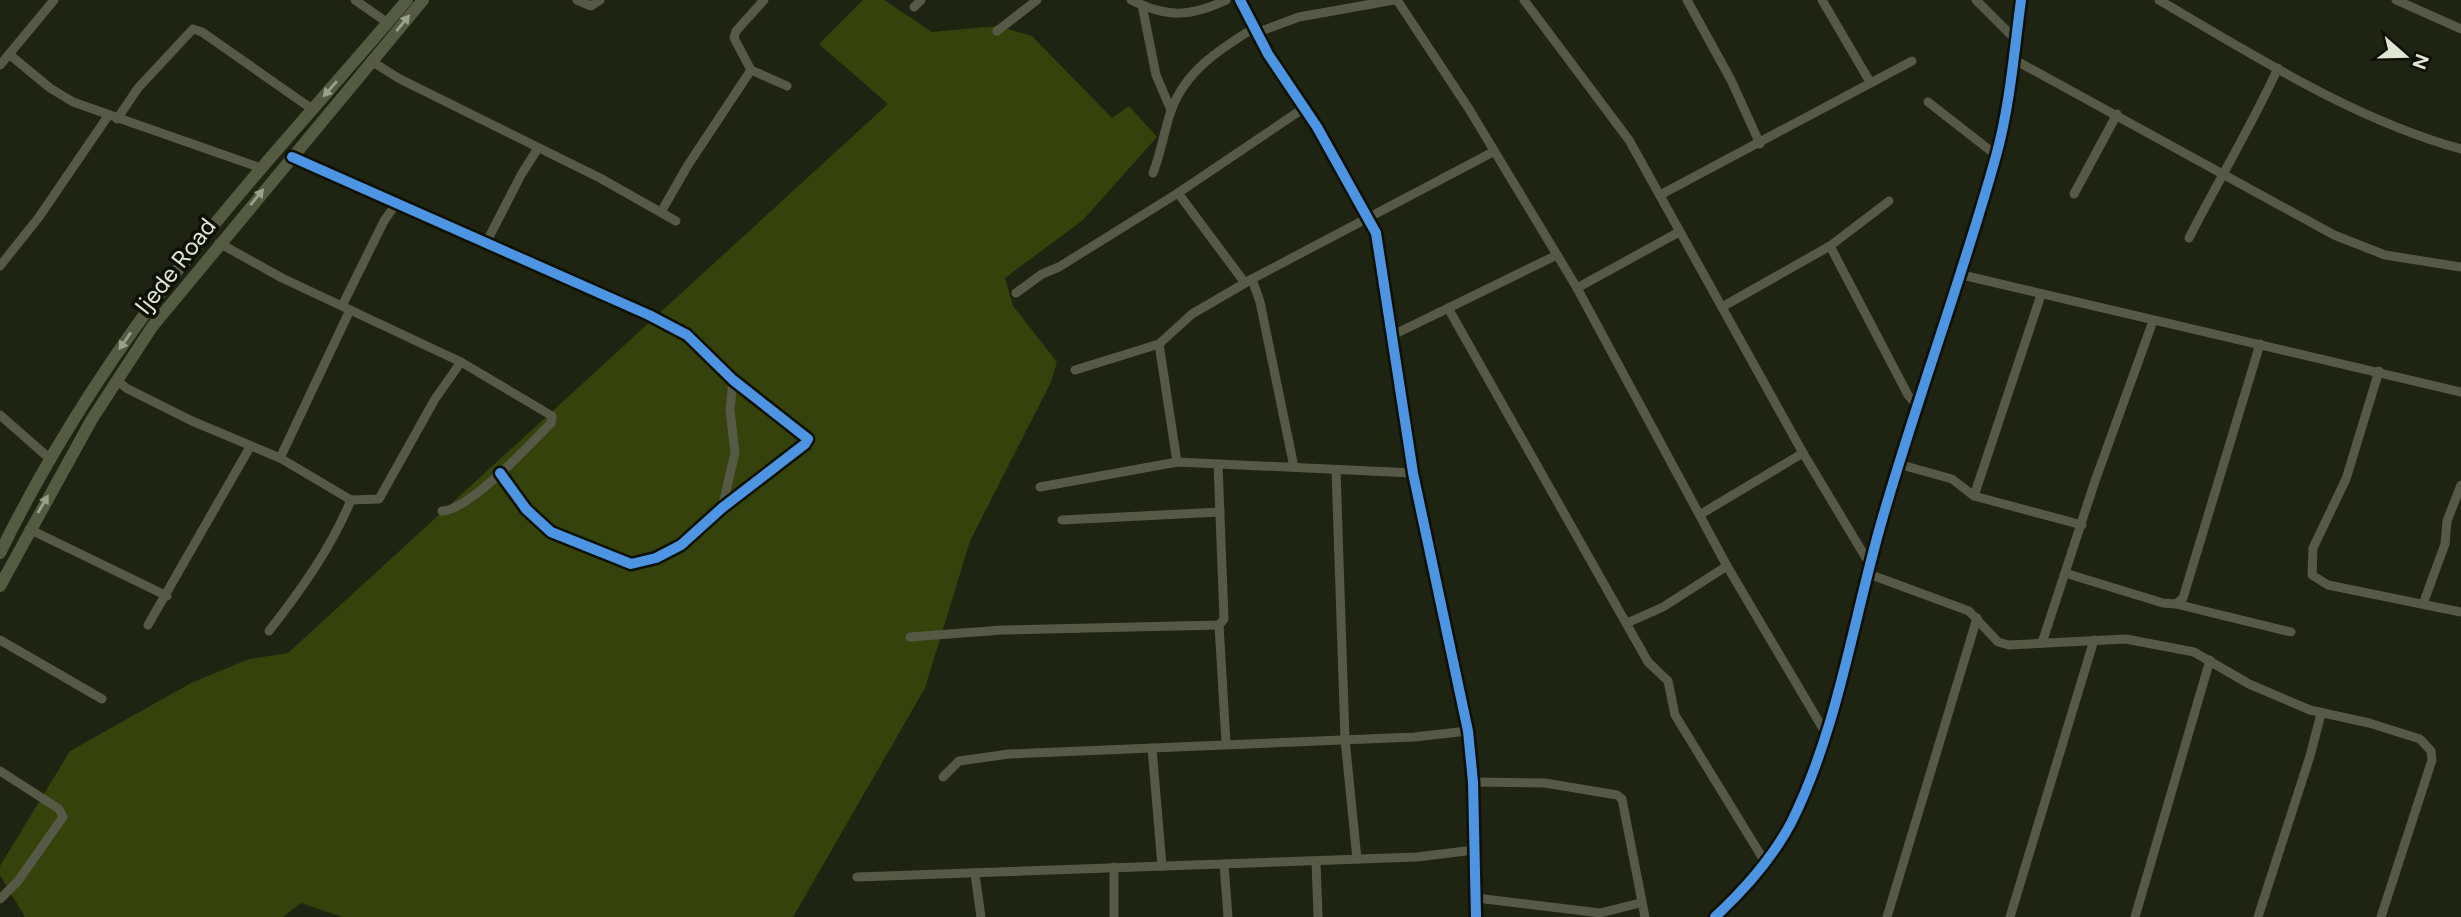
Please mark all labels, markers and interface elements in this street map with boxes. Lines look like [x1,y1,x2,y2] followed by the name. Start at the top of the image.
[396,15,411,33] one-way arrow
[2370,21,2440,91] north arrow
[2407,51,2434,72] text: N
[323,80,339,97] one-way arrow
[249,189,264,206] one-way arrow
[128,212,222,320] street label: Ijede Road
[119,332,133,350] one-way arrow
[37,494,49,514] one-way arrow

